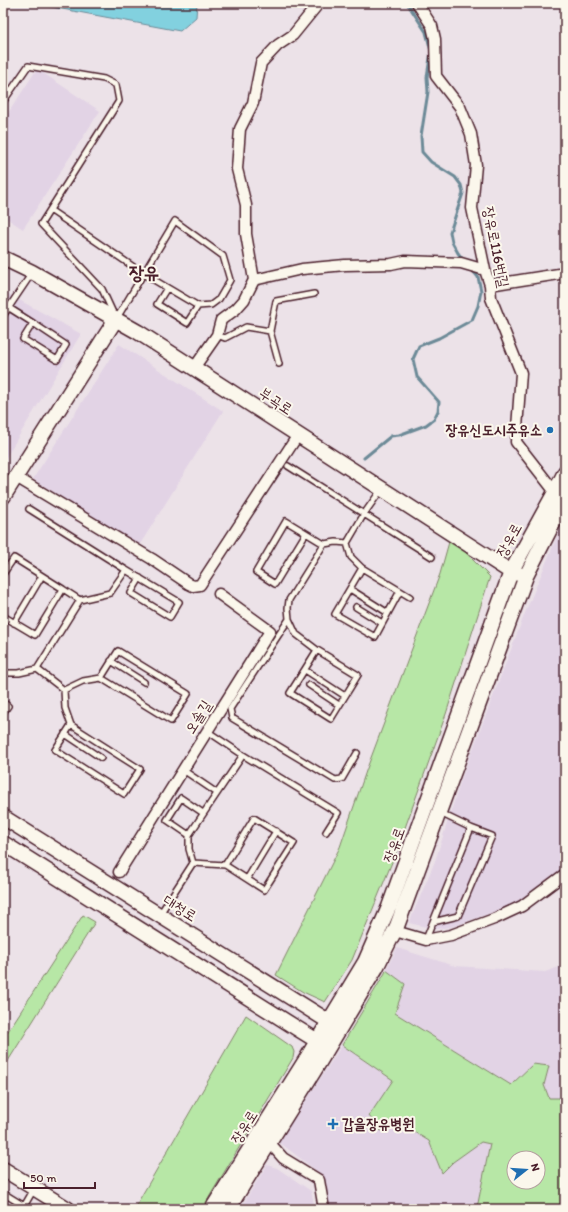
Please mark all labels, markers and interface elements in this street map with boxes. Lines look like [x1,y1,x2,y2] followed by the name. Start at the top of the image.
[479,205,513,289] street label: 장유로116번길
[129,261,159,284] district label: 장유
[256,384,296,418] street label: 부곡로
[445,421,542,439] place label: 장유신도시주유소
[545,425,555,435] marker: 장유신도시주유소
[492,520,526,560] street label: 장유로
[181,697,215,737] street label: 오솔길
[379,825,409,865] street label: 장유로
[160,891,200,925] street label: 대청로
[227,1107,261,1147] street label: 장유로
[342,1115,414,1133] place label: 갑을장유병원
[327,1118,339,1130] marker: 갑을장유병원
[506,1150,546,1190] north arrow
[528,1162,542,1173] text: N
[24,1164,95,1190] scale bar
[30,1171,56,1185] text: 50 m

